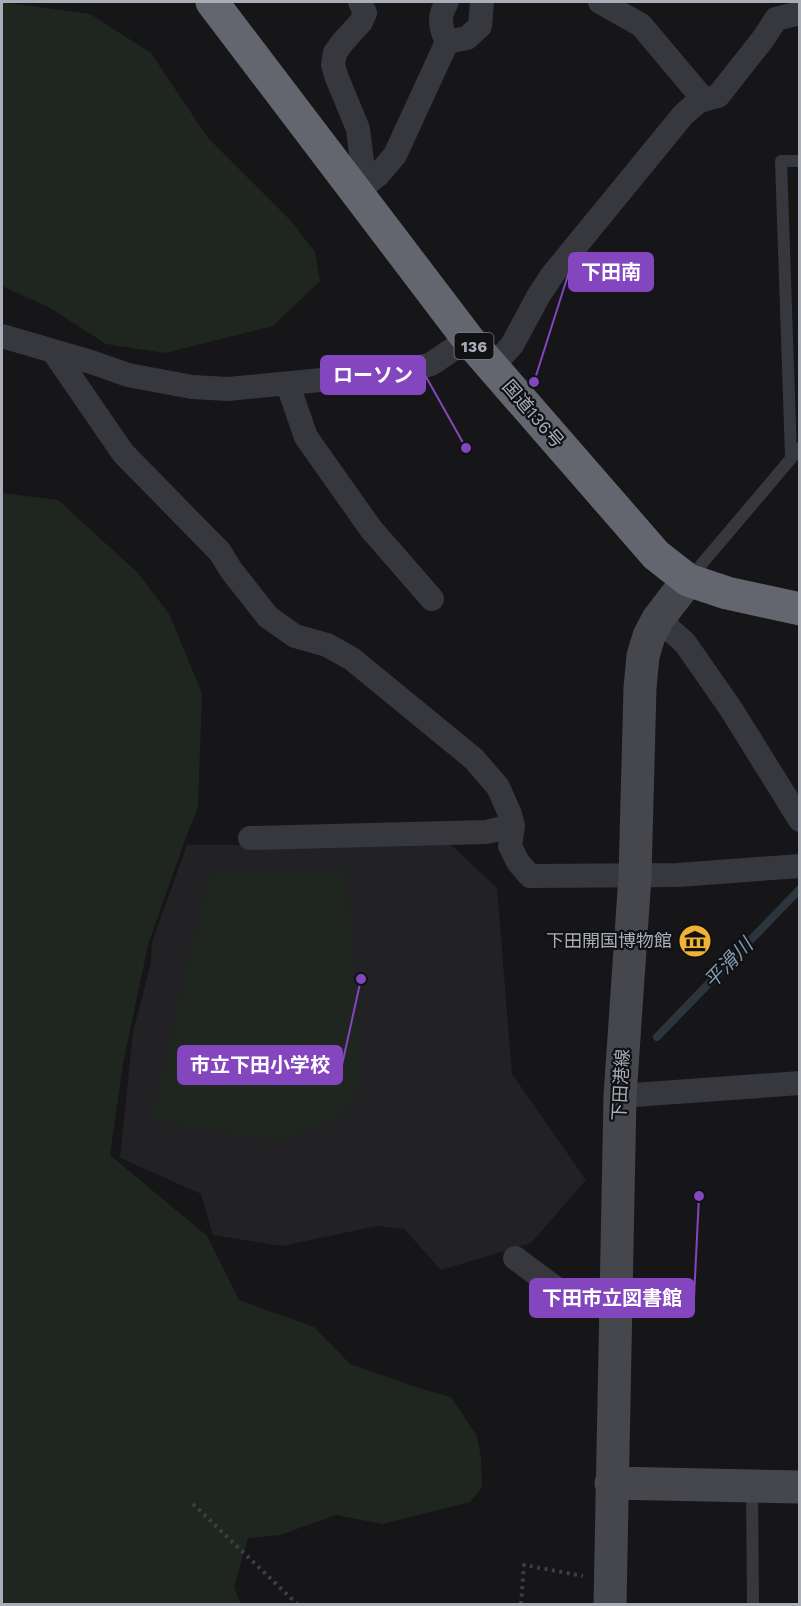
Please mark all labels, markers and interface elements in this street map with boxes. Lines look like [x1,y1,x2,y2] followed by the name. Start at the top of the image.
[569,253,653,291] callout: 下田南
[581,260,641,284] text: 下田南
[454,333,494,359] road number: 136
[321,356,425,394] callout: ローソン
[333,363,413,387] text: ローソン
[498,376,568,452] street label: 国道136号
[677,923,713,959] museum icon: 下田開国博物館
[546,930,672,951] place label: 下田開国博物館
[699,932,759,993] water label: 平滑川
[178,1046,342,1084] callout: 市立下田小学校
[608,1048,633,1121] street label: 下田港線
[190,1053,330,1077] text: 市立下田小学校
[530,1279,694,1317] callout: 下田市立図書館
[542,1286,682,1310] text: 下田市立図書館

